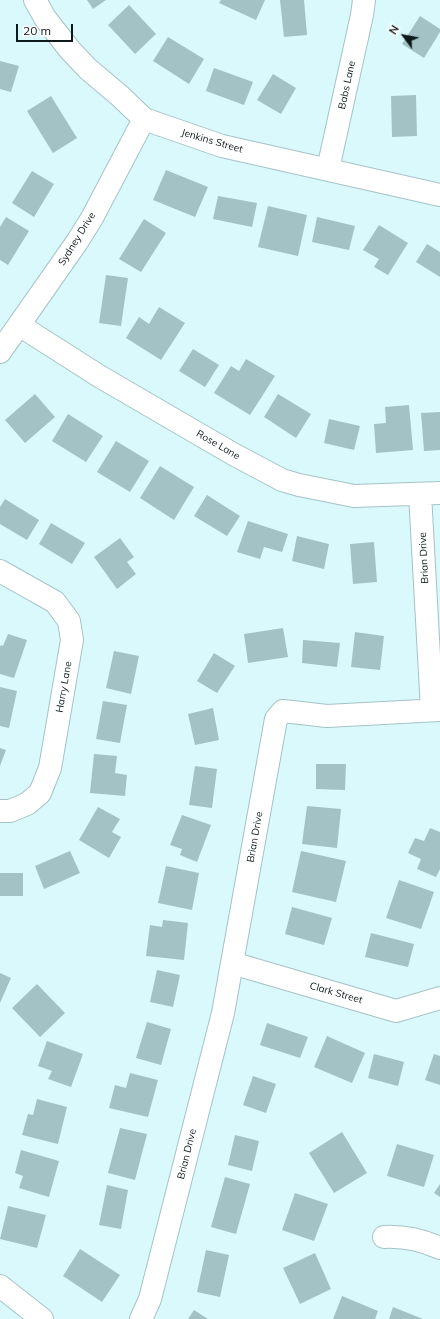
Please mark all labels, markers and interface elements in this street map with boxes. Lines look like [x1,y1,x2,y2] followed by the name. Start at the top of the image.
[18,16,75,42] scale bar
[384,16,424,56] north arrow
[386,22,402,37] text: N
[23,23,51,38] text: 20 m
[336,60,358,110] street label: Babs Lane
[180,127,244,155] street label: Jenkins Street
[56,210,98,268] street label: Sydney Drive
[194,428,242,462] street label: Rose Lane
[417,532,431,584] street label: Brian Drive
[54,660,74,714] street label: Harry Lane
[245,811,265,863] street label: Brian Drive
[308,980,364,1006] street label: Clark Street
[175,1128,199,1180] street label: Brian Drive

